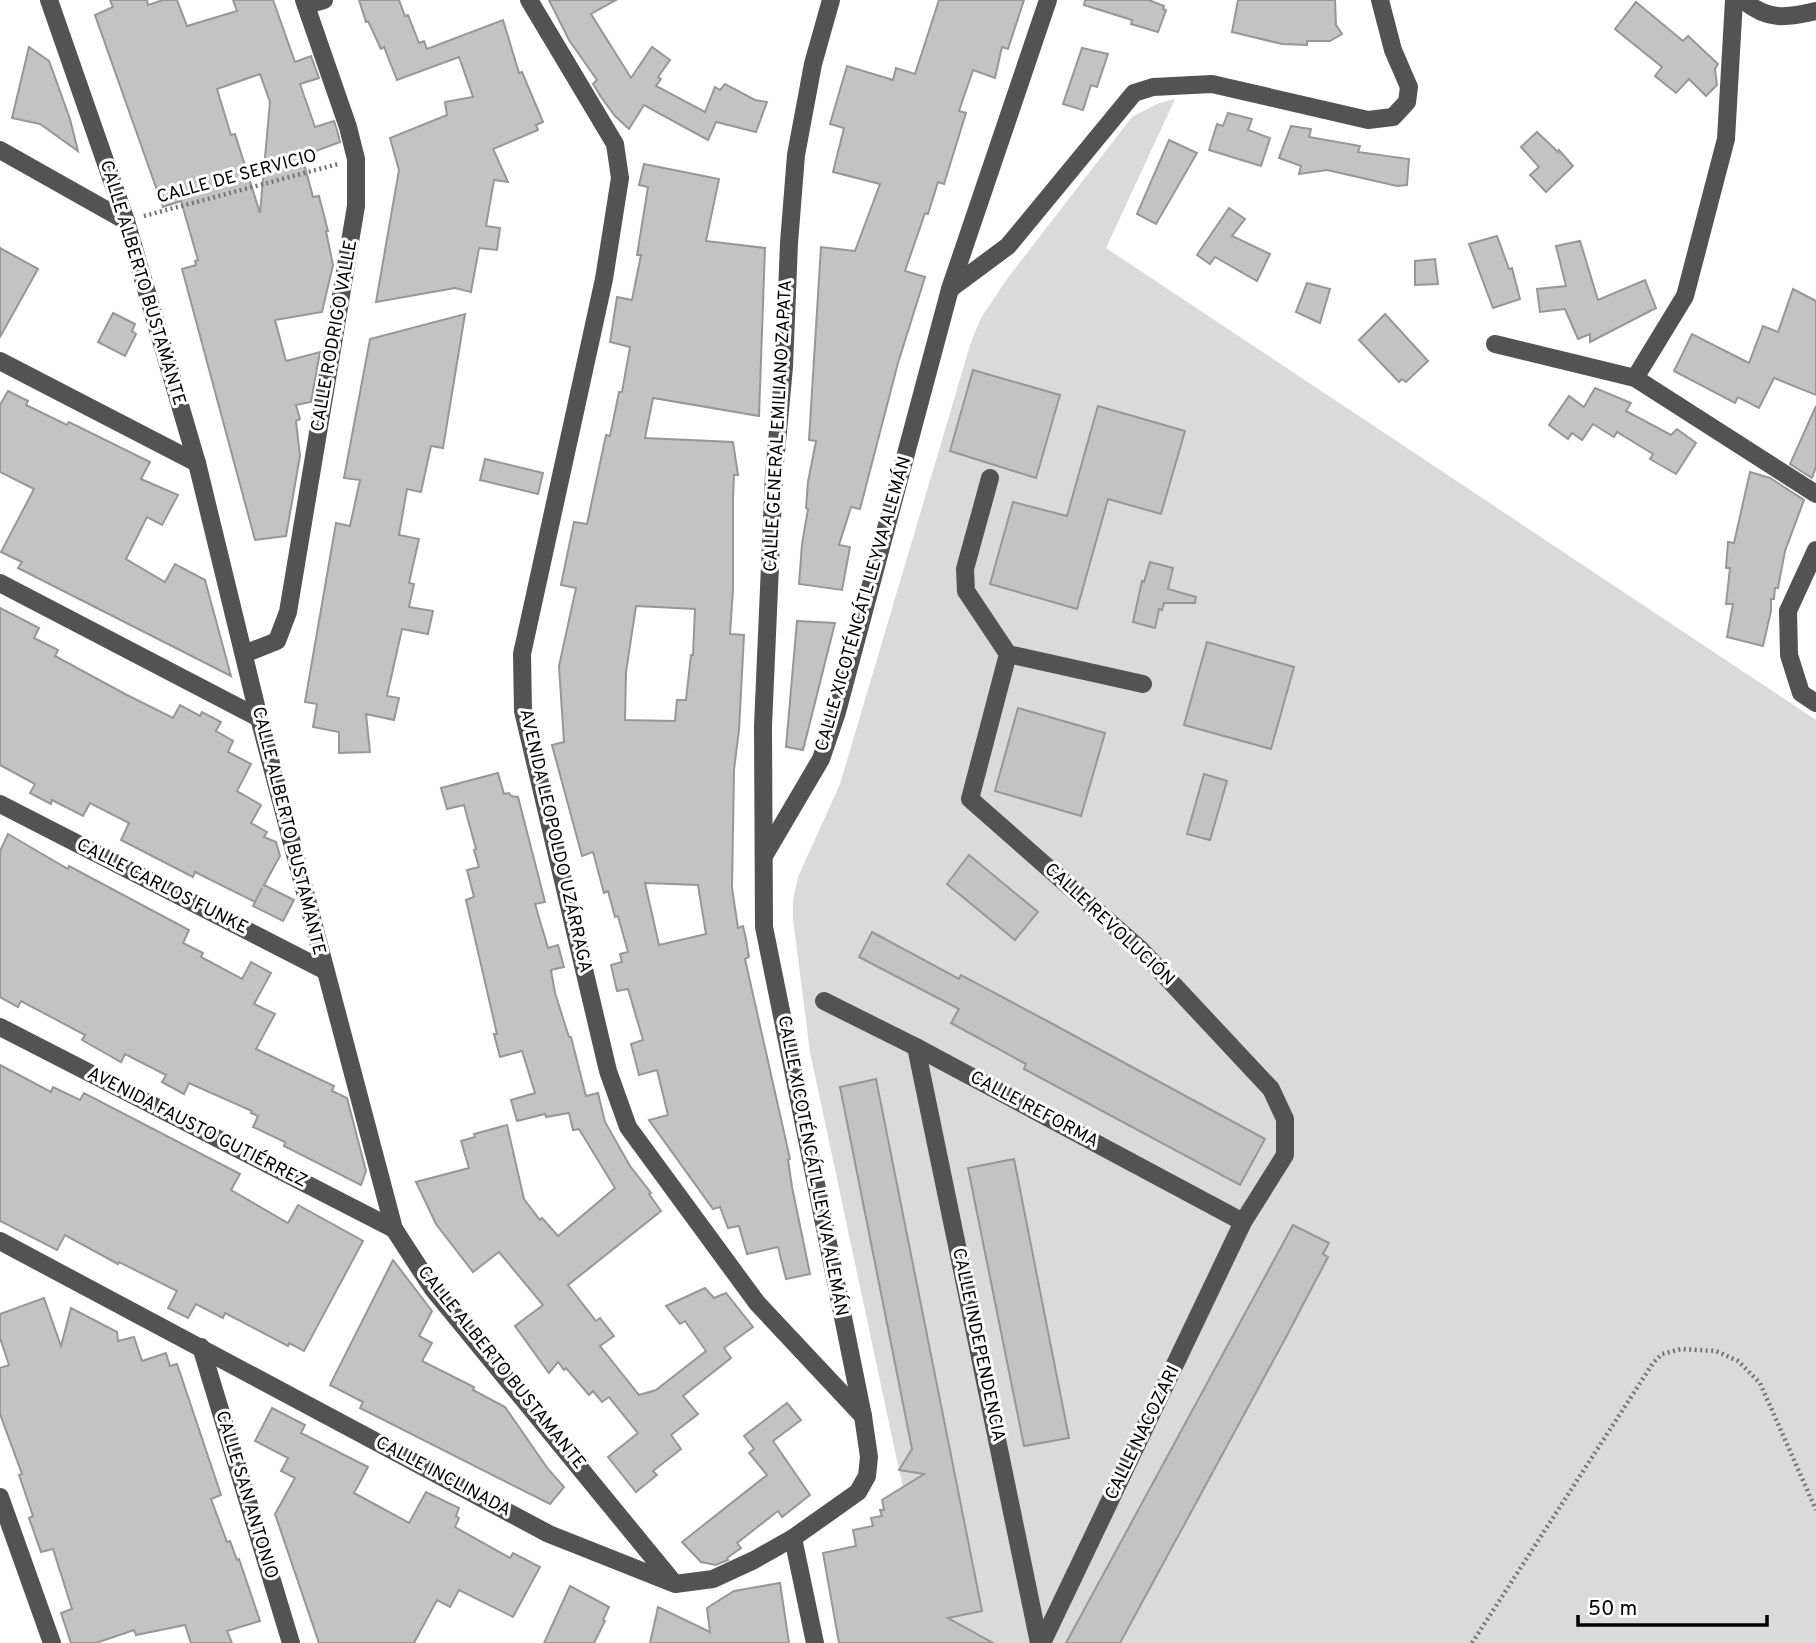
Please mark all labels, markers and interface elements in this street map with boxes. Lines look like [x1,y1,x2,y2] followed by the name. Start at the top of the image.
[154,145,320,209] street label: CALLE DE SERVICIO
[94,158,190,408] street label: CALLE ALBERTO BUSTAMANTE
[307,238,363,434] street label: CALLE RODRIGO VALLE
[760,279,798,573] street label: CALLE GENERAL EMILIANO ZAPATA
[809,453,917,754] street label: CALLE XICOTÉNCÁTL LEYVA ALEMÁN
[246,704,330,958] street label: CALLE ALBERTO BUSTAMANTE
[513,706,599,975] street label: AVENIDA LEOPOLDO UZÁRRAGA
[72,834,252,940] street label: CALLE CARLOS FUNKE
[1039,857,1180,991] street label: CALLE REVOLUCIÓN
[772,1013,854,1318] street label: CALLE XICOTÉNCÁTL LEYVA ALEMÁN
[83,1061,312,1194] street label: AVENIDA FAUSTO GUTIÉRREZ
[966,1066,1102,1154] street label: CALLE REFORMA
[946,1246,1010,1444] street label: CALLE INDEPENDENCIA
[412,1262,590,1474] street label: CALLE ALBERTO BUSTAMANTE
[1101,1362,1185,1504] street label: CALLE NACOZARI
[209,1408,283,1582] street label: CALLE SAN ANTONIO
[371,1432,515,1522] street label: CALLE INCLINADA
[1578,1584,1767,1628] scale bar
[1588,1596,1637,1623] text: 50 m

